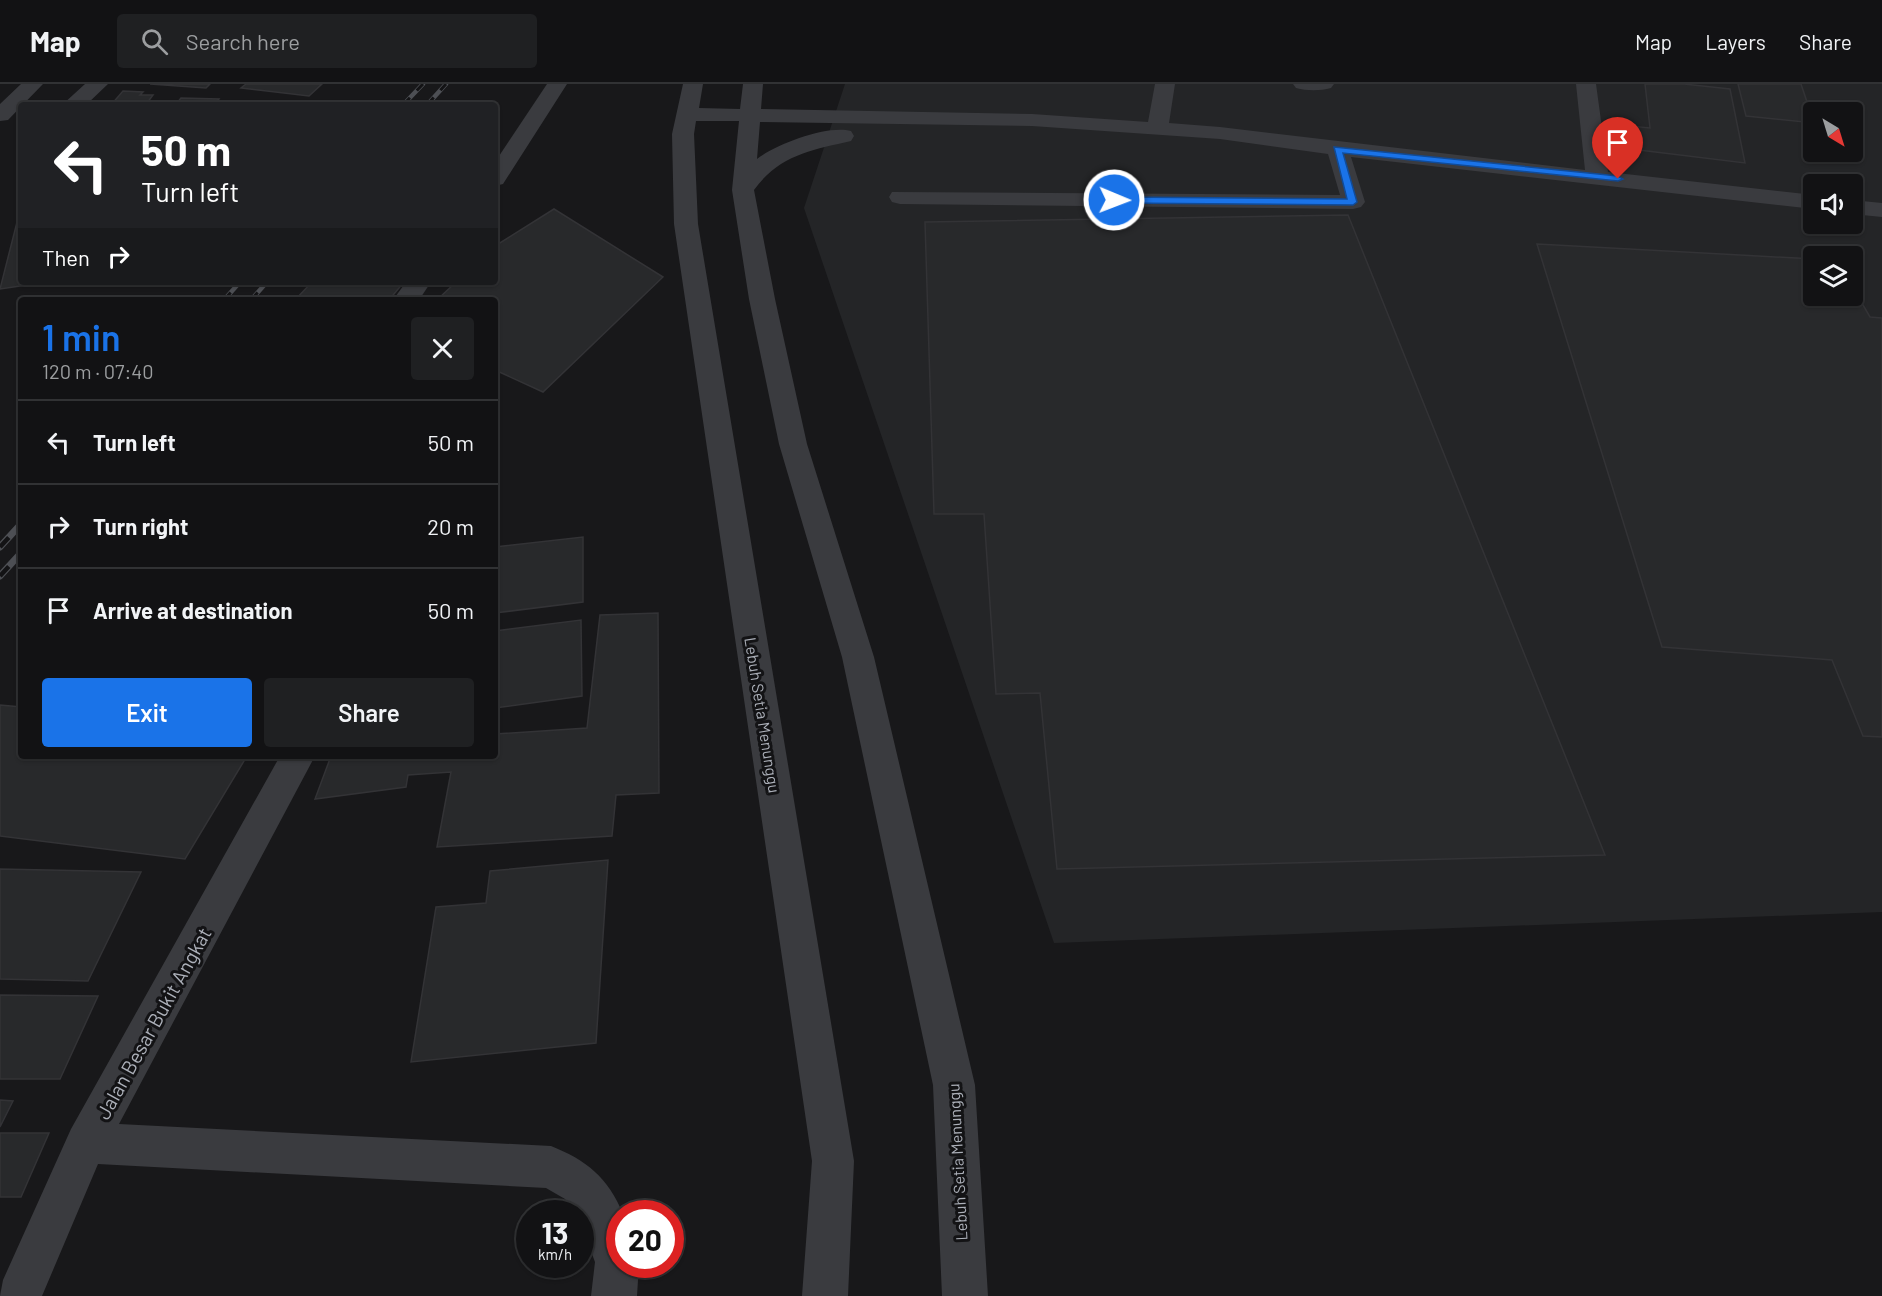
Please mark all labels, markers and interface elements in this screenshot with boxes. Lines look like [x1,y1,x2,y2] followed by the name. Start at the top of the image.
[117,14,537,68] search box
[30,24,81,58] text: Map
[138,25,171,58] icon: search
[186,28,300,54] text: Search here
[1635,29,1672,54] text: Map
[1705,29,1766,54] text: Layers
[1799,29,1852,54] text: Share
[1803,102,1863,162] north arrow
[1803,102,1863,306] map controls
[1592,117,1643,179] pin
[141,124,231,174] text: 50 m
[42,126,120,204] icon: left
[1601,126,1634,159] icon: arrive
[1082,168,1146,232] position arrow
[1803,174,1863,234] button: sound
[141,175,239,207] text: Turn left
[102,240,135,273] icon: right
[42,244,90,270] text: Then
[1803,246,1863,306] button: layers
[42,315,121,358] text: 1 min
[411,317,474,380] button: close
[42,359,154,383] text: 120 m · 07:40
[42,426,75,459] icon: left
[93,429,176,455] text: Turn left
[428,429,474,455] text: 50 m
[42,510,75,543] icon: right
[93,513,188,539] text: Turn right
[427,513,474,539] text: 20 m
[42,594,75,627] icon: arrive
[93,597,292,623] text: Arrive at destination
[428,597,474,623] text: 50 m
[741,636,785,794] street label: Lebuh Setia Menunggu
[42,678,252,747] button: Exit
[264,678,474,747] button: Share
[90,923,216,1123] street label: Jalan Besar Bukit Angkat
[943,1083,971,1241] street label: Lebuh Setia Menunggu
[606,1200,684,1278] speed limit sign: 20
[542,1214,568,1250] text: 13
[538,1245,572,1263] text: km/h

